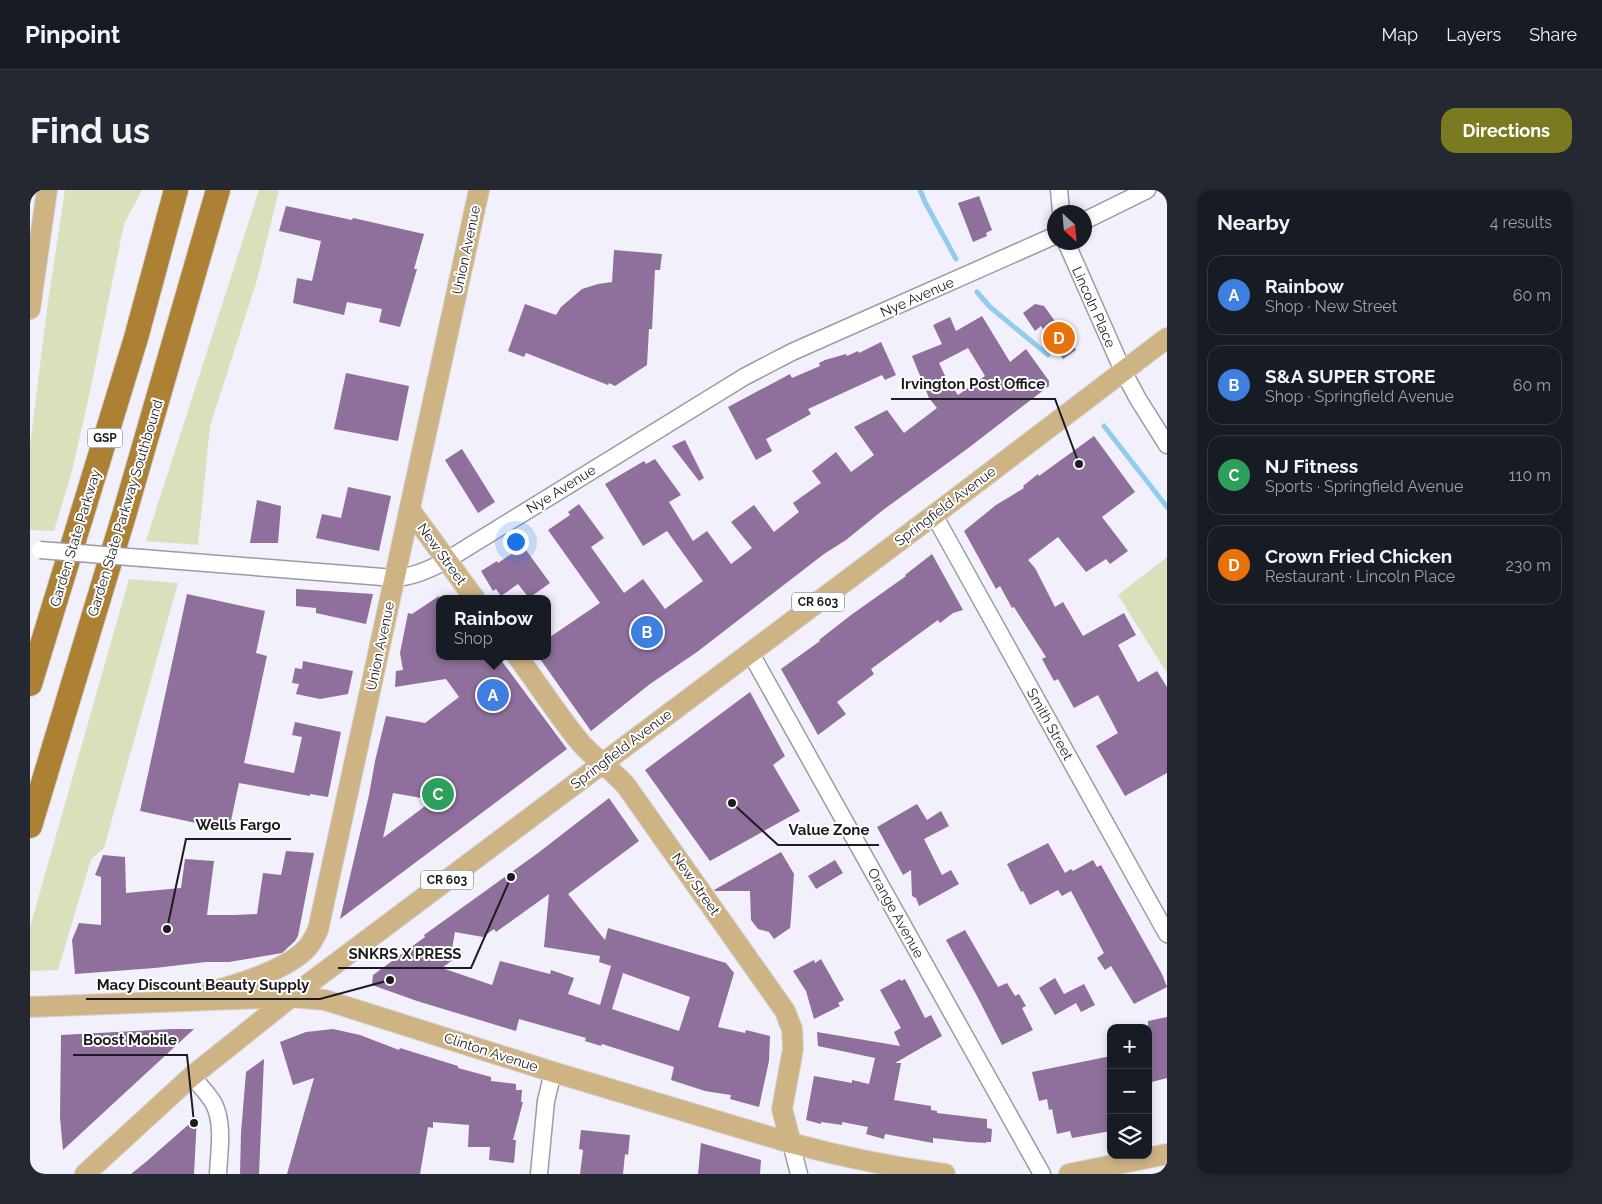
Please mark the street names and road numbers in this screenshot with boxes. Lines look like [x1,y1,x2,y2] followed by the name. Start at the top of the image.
[449,204,483,296] street label: Union Avenue
[1069,264,1119,350] street label: Lincoln Place
[878,274,956,320] street label: Nye Avenue
[84,398,166,618] street label: Garden State Parkway Southbound
[88,428,122,448] road number: GSP
[523,461,599,517] street label: Nye Avenue
[891,463,999,549] street label: Springfield Avenue
[46,467,104,609] street label: Garden State Parkway
[414,520,470,588] street label: New Street
[792,592,844,612] road number: CR 603
[363,600,397,692] street label: Union Avenue
[1024,685,1076,763] street label: Smith Street
[567,706,675,792] street label: Springfield Avenue
[669,850,723,918] street label: New Street
[865,865,927,961] street label: Orange Avenue
[421,870,473,890] road number: CR 603
[442,1029,540,1075] street label: Clinton Avenue

